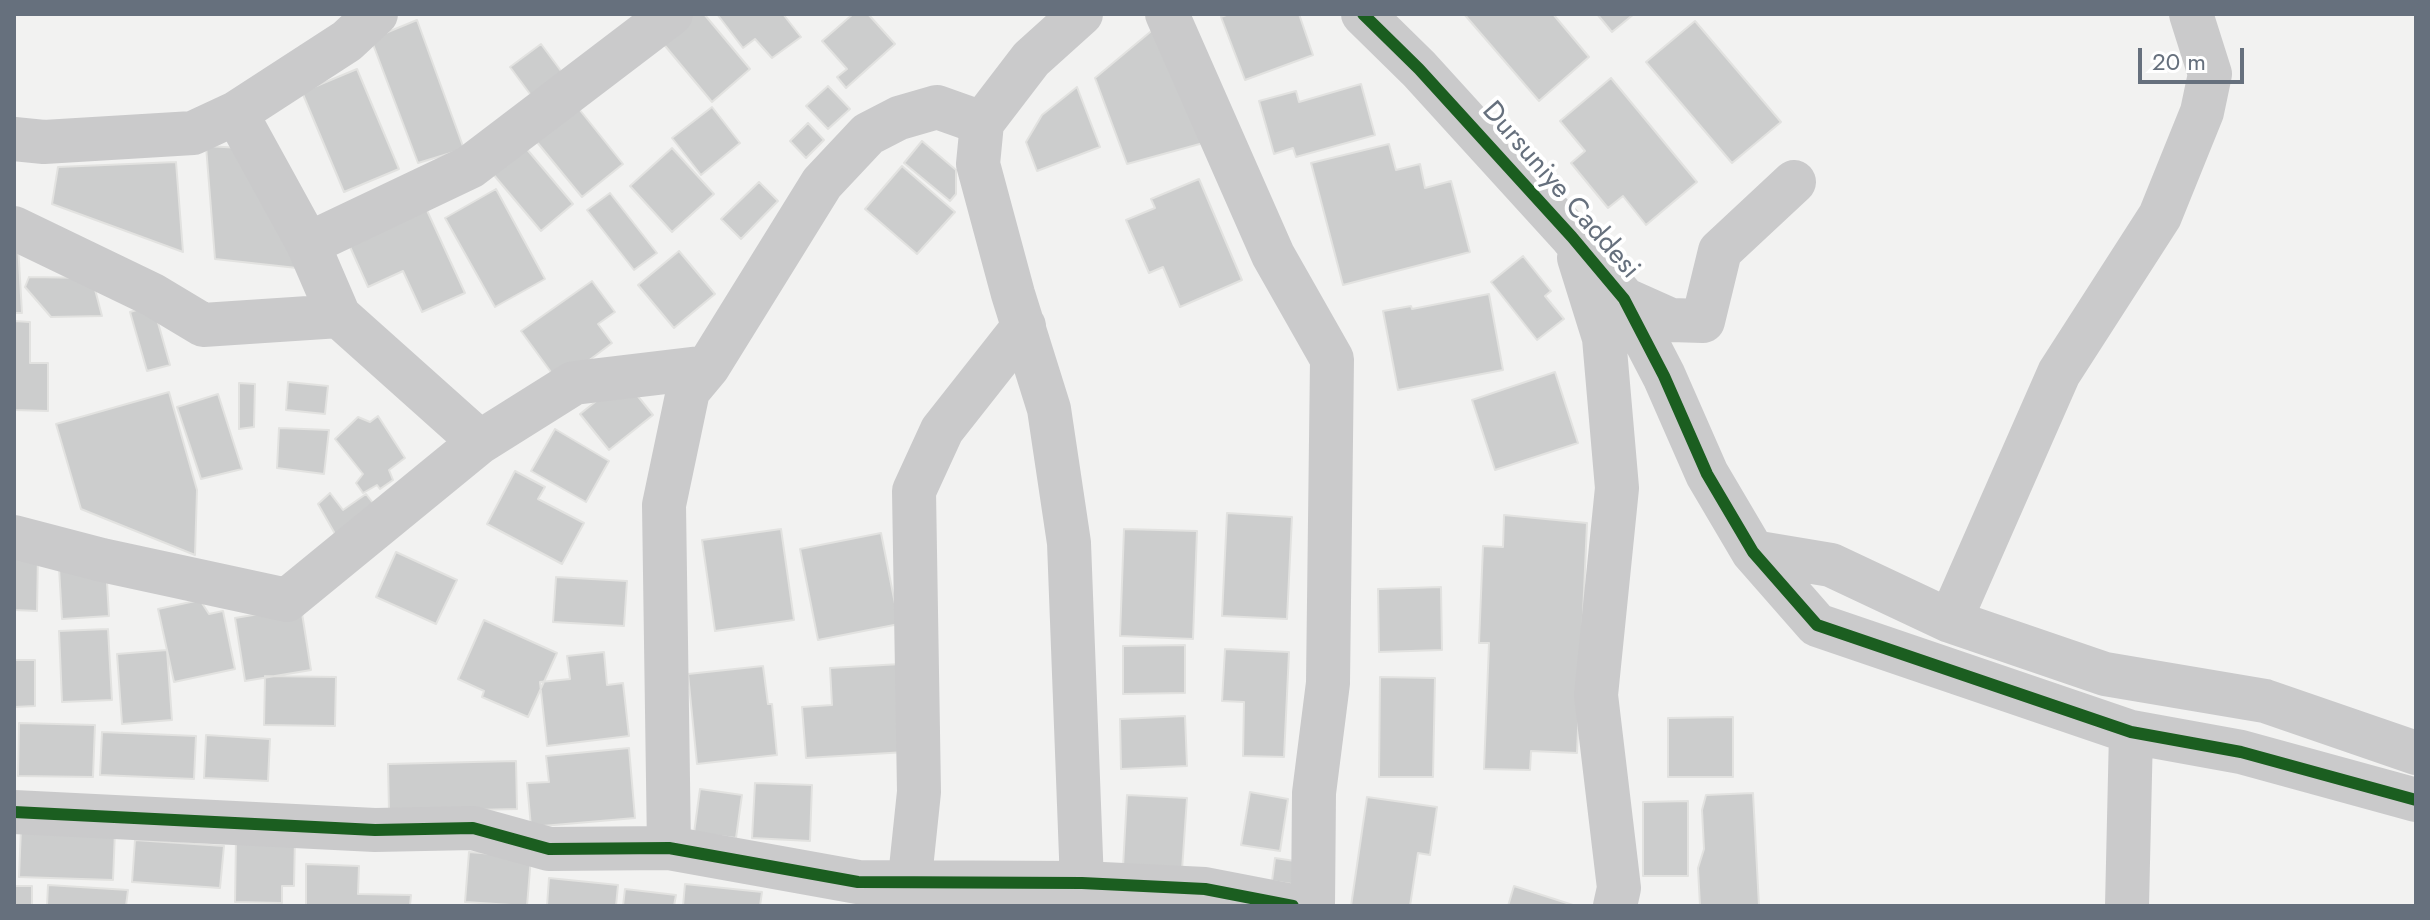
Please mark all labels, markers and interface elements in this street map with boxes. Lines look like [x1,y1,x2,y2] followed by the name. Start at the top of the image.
[2142,32,2248,82] scale bar
[2152,44,2206,79] text: 20 m
[1474,96,1646,286] street label: Dursuniye Caddesi

